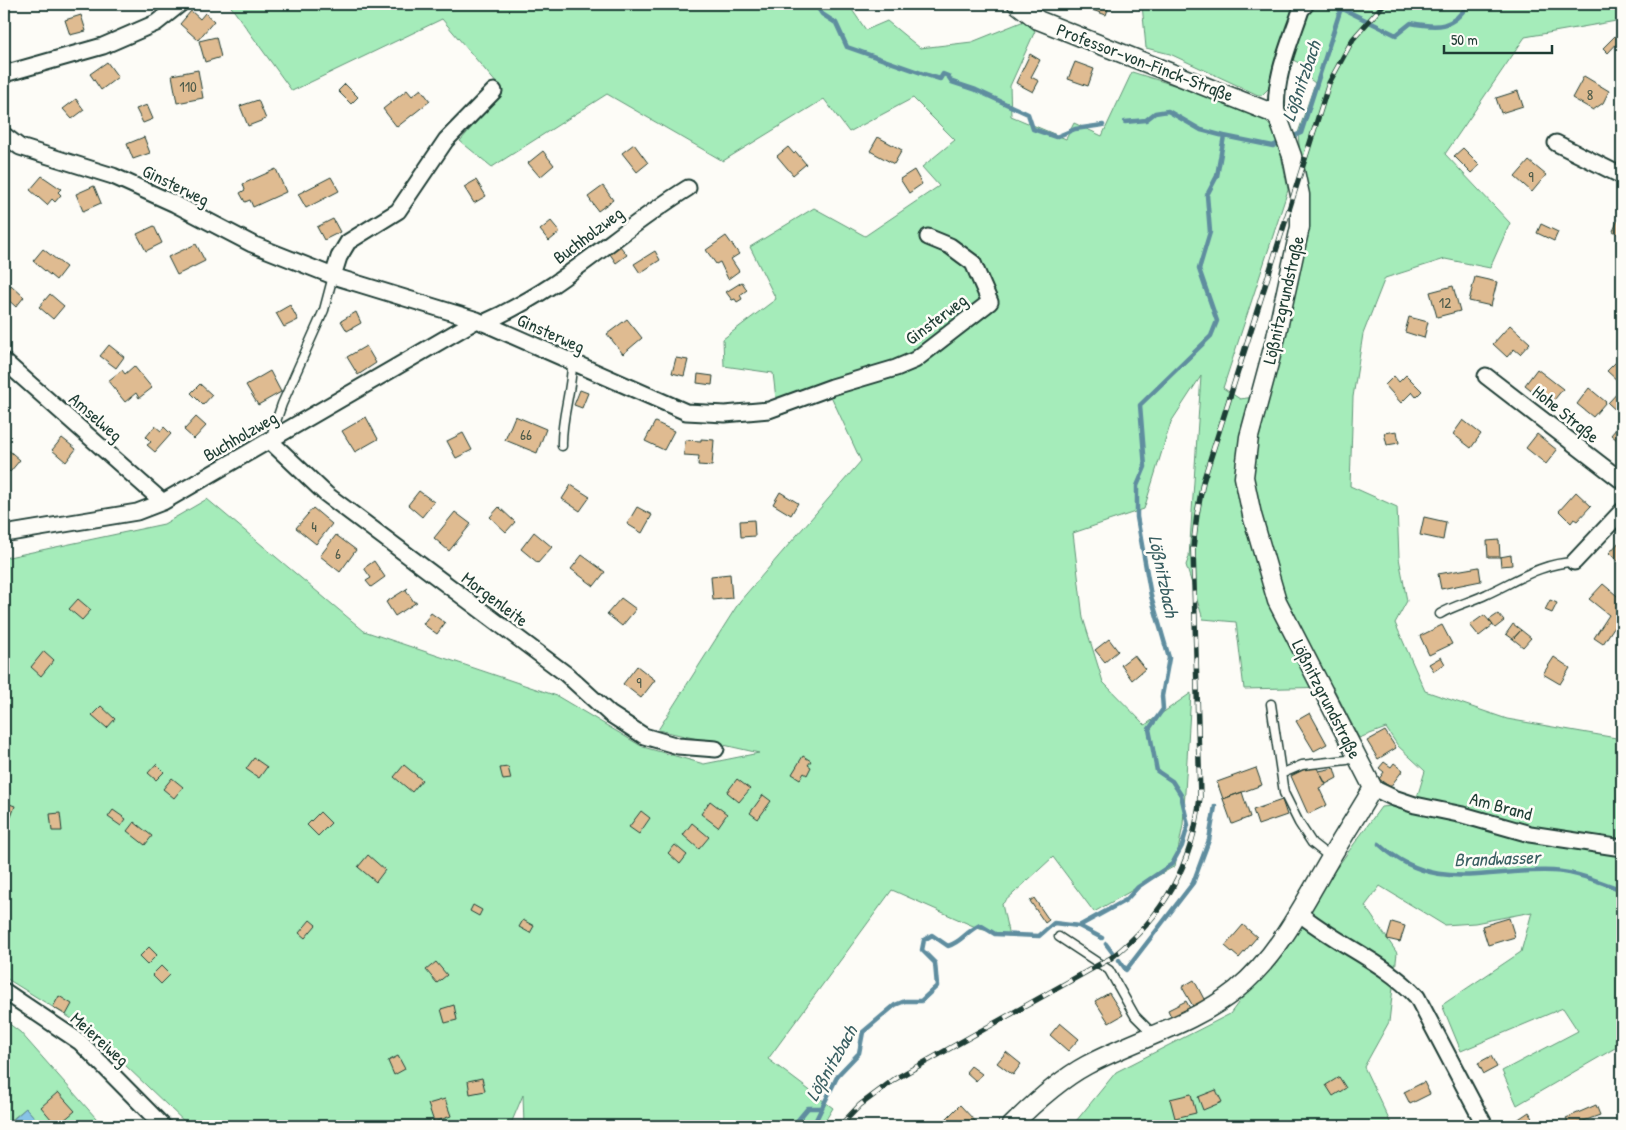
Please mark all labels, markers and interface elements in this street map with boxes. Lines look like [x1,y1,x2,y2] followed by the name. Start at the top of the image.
[1053,17,1237,107] street label: Professor-von-Finck-Straße
[1444,22,1551,54] scale bar
[1451,29,1478,50] text: 50 m
[1275,36,1327,124] water label: Lößnitzbach
[179,76,197,97] house number: 110
[1587,84,1593,105] house number: 8
[138,158,214,212] street label: Ginsterweg
[1528,166,1534,187] house number: 9
[548,200,628,270] street label: Buchholzweg
[1256,234,1310,366] street label: Lößnitzgrundstraße
[900,287,972,351] street label: Ginsterweg
[1439,292,1451,313] house number: 12
[513,307,589,359] street label: Ginsterweg
[1527,379,1605,449] street label: Hohe Straße
[64,387,128,447] street label: Amselweg
[198,405,282,467] street label: Buchholzweg
[520,424,532,445] house number: 66
[311,516,317,537] house number: 4
[1143,533,1186,621] water label: Lößnitzbach
[335,543,341,564] house number: 6
[457,566,533,632] street label: Morgenleite
[1286,635,1368,763] street label: Lößnitzgrundstraße
[636,672,642,693] house number: 9
[1467,786,1535,826] street label: Am Brand
[1453,843,1543,872] water label: Brandwasser
[65,1006,135,1072] street label: Meiereiweg
[799,1019,864,1105] water label: Lößnitzbach

